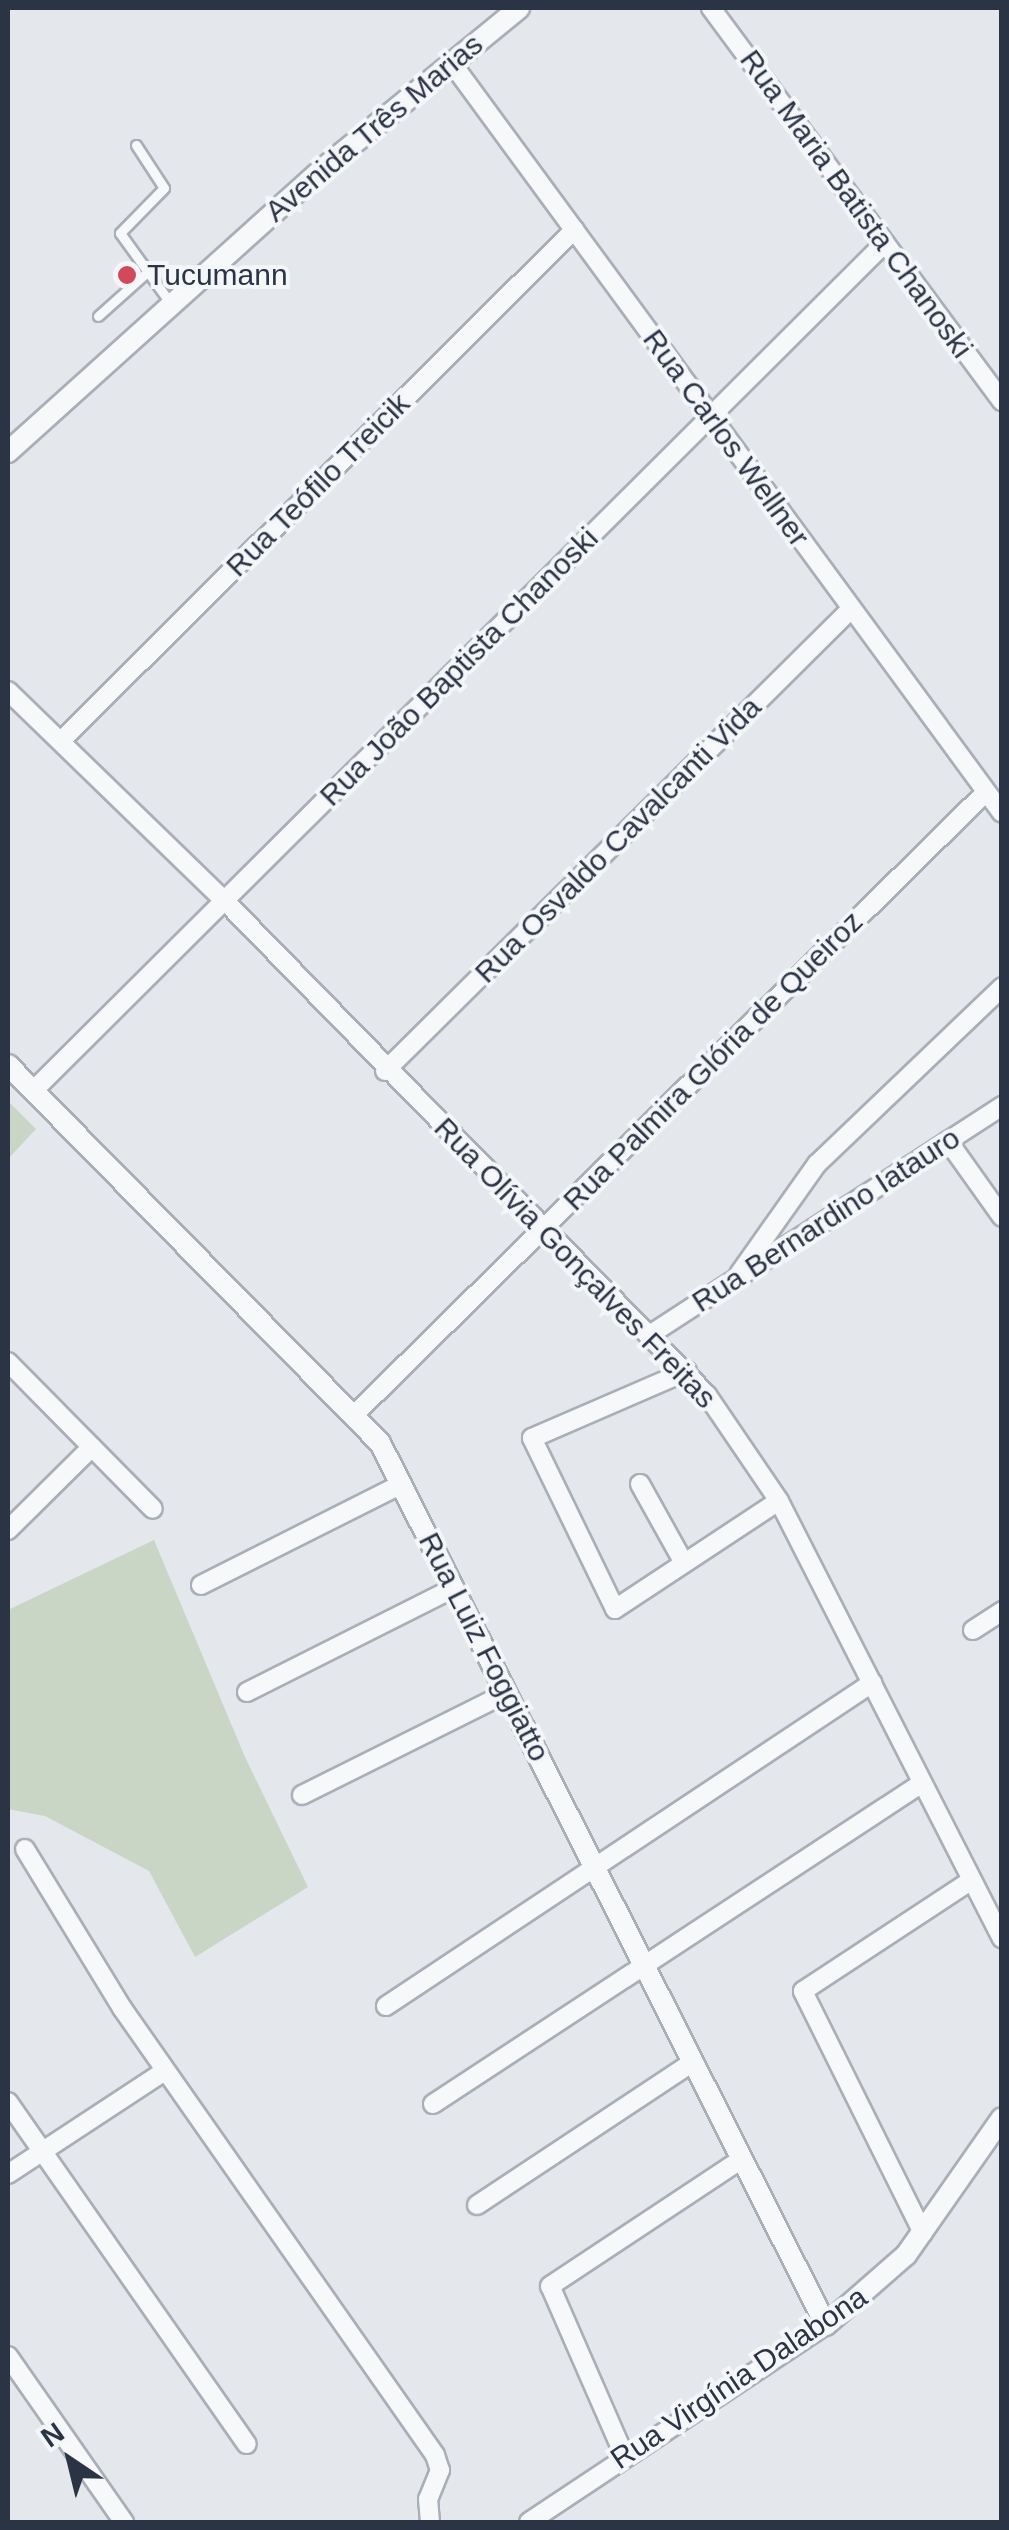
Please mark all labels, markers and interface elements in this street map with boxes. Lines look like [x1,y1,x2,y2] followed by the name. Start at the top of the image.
[258,26,490,230] street label: Avenida Três Marias
[732,43,980,365] street label: Rua Maria Batista Chanoski
[147,257,288,293] place label: Tucumann
[116,264,138,286] marker: Tucumann
[635,322,817,554] street label: Rua Carlos Wellner
[218,385,418,585] street label: Rua Teófilo Treicik
[312,520,606,814] street label: Rua João Baptista Chanoski
[468,690,768,990] street label: Rua Osvaldo Cavalcanti Vida
[556,904,870,1218] street label: Rua Palmira Glória de Queiroz
[427,1110,723,1416] street label: Rua Olívia Gonçalves Freitas
[685,1120,967,1320] street label: Rua Bernardino Iatauro
[411,1527,557,1767] street label: Rua Luiz Foggiatto
[604,2279,874,2477] street label: Rua Virgínia Dalabona
[20,2410,120,2510] north arrow
[35,2417,70,2454] text: N

